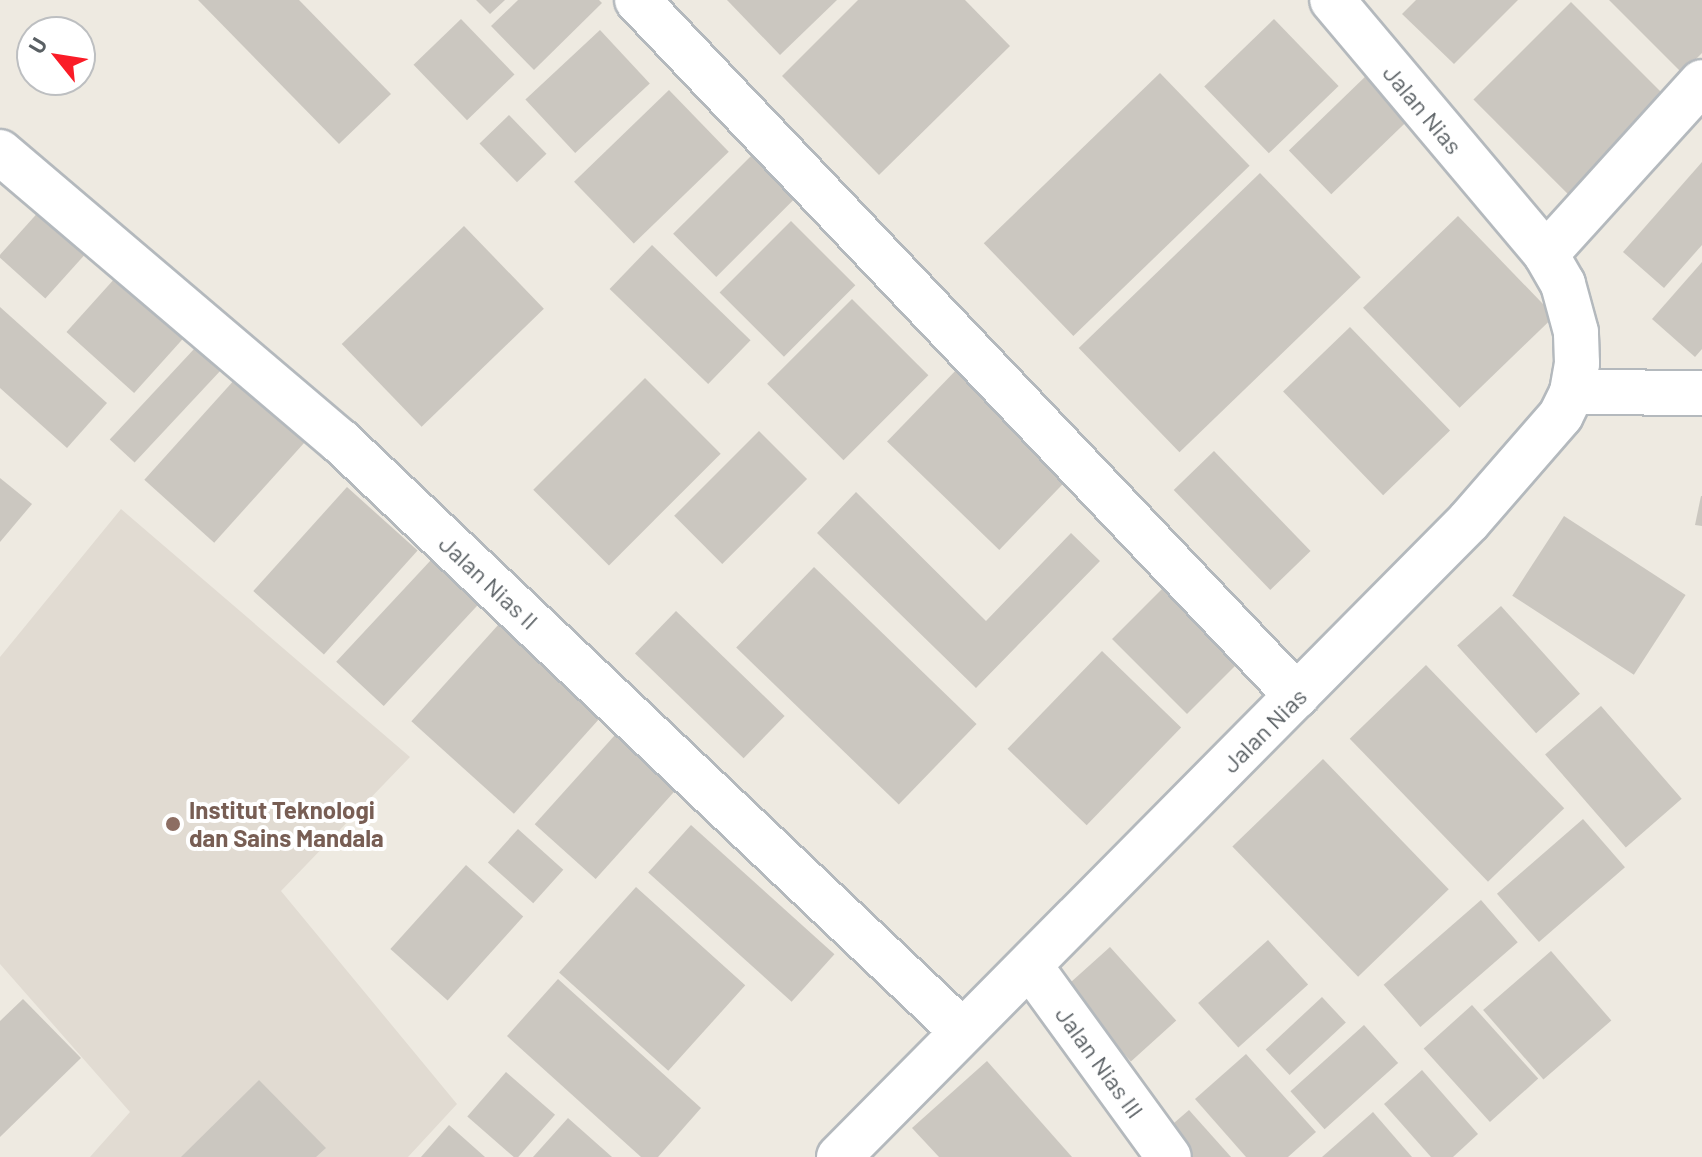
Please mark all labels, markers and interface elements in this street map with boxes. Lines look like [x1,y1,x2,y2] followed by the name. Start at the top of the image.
[16,16,96,96] north arrow
[22,33,52,57] text: U
[1377,58,1469,160] street label: Jalan Nias
[433,529,545,635] street label: Jalan Nias II
[1216,682,1312,778] street label: Jalan Nias
[189,796,384,852] place label: Institut Teknologi dan Sains Mandala
[164,815,182,833] marker: Institut Teknologi dan Sains Mandala
[1050,1000,1150,1124] street label: Jalan Nias III

